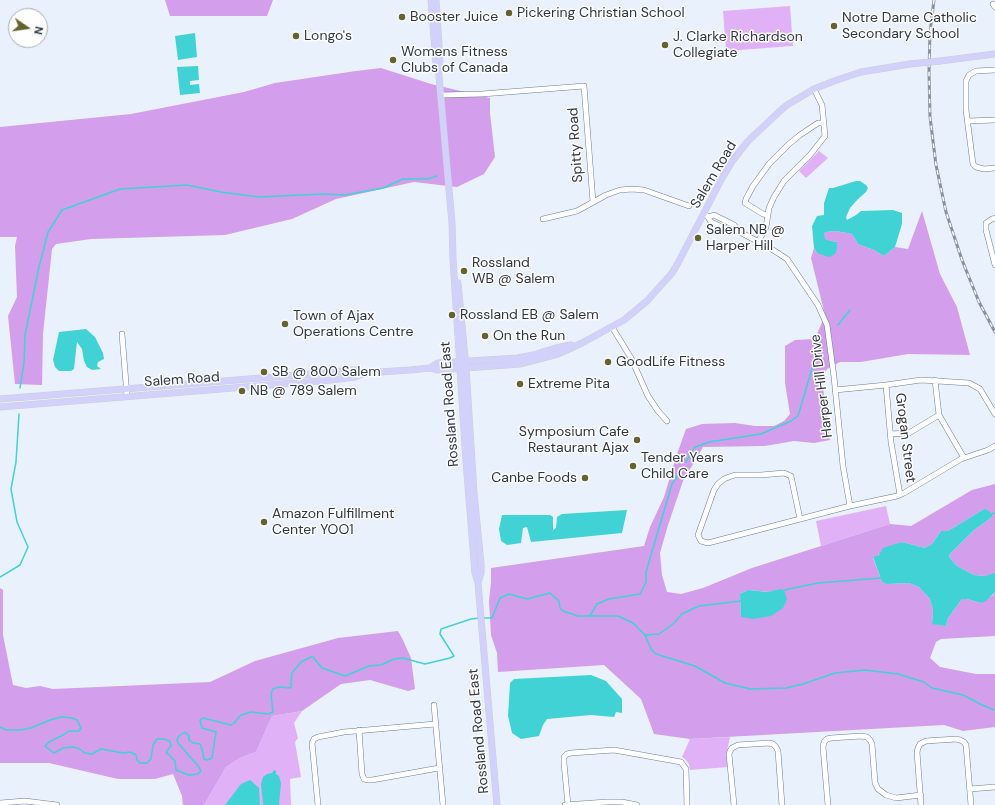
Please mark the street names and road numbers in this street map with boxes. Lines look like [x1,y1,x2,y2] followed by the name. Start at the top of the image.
[565,107,587,183] street label: Spitty Road
[687,138,741,212] street label: Salem Road
[807,333,837,439] street label: Harper Hill Drive
[437,341,463,467] street label: Rossland Road East
[144,369,220,391] street label: Salem Road
[891,392,919,484] street label: Grogan Street
[465,668,493,794] street label: Rossland Road East

